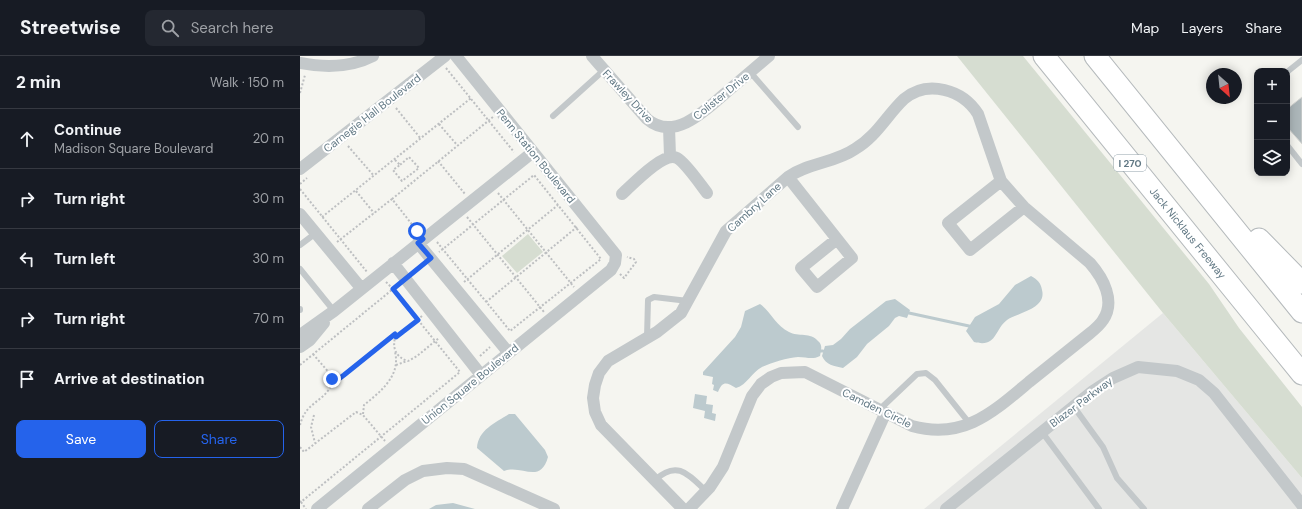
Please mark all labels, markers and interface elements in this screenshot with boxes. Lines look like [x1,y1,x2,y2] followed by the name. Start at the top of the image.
[145,10,425,46] search box
[20,15,121,40] text: Streetwise
[159,17,181,39] icon: search
[191,18,273,38] text: Search here
[1131,19,1159,37] text: Map
[1181,19,1223,37] text: Layers
[1245,19,1282,37] text: Share
[600,66,656,126] street label: Frawley Drive
[1206,68,1242,104] north arrow
[1254,68,1290,176] map controls
[1254,68,1290,104] button: +
[690,69,752,123] street label: Colister Drive
[16,71,61,93] text: 2 min
[320,71,424,155] street label: Carnegie Hall Boulevard
[210,74,284,91] text: Walk · 150 m
[1254,104,1290,140] button: −
[494,106,578,206] street label: Penn Station Boulevard
[54,120,122,140] text: Continue
[16,128,38,150] icon: ahead
[253,130,284,147] text: 20 m
[54,140,213,157] text: Madison Square Boulevard
[1254,140,1290,176] button: layers
[1114,155,1146,171] road number: I 270
[724,179,784,235] street label: Cambry Lane
[1147,184,1229,282] street label: Jack Nicklaus Freeway
[16,188,38,210] icon: right
[54,189,125,209] text: Turn right
[252,190,284,207] text: 30 m
[408,222,426,240] route start
[16,248,38,270] icon: left
[54,249,115,269] text: Turn left
[252,250,284,267] text: 30 m
[16,308,38,330] icon: right
[54,309,125,329] text: Turn right
[253,310,284,327] text: 70 m
[419,341,521,427] street label: Union Square Boulevard
[16,368,38,390] icon: arrive
[54,369,205,389] text: Arrive at destination
[323,370,341,388] route end
[1047,374,1115,430] street label: Blazer Parkway
[840,385,914,431] street label: Camden Circle
[16,420,146,458] button: Save
[154,420,284,458] button: Share

